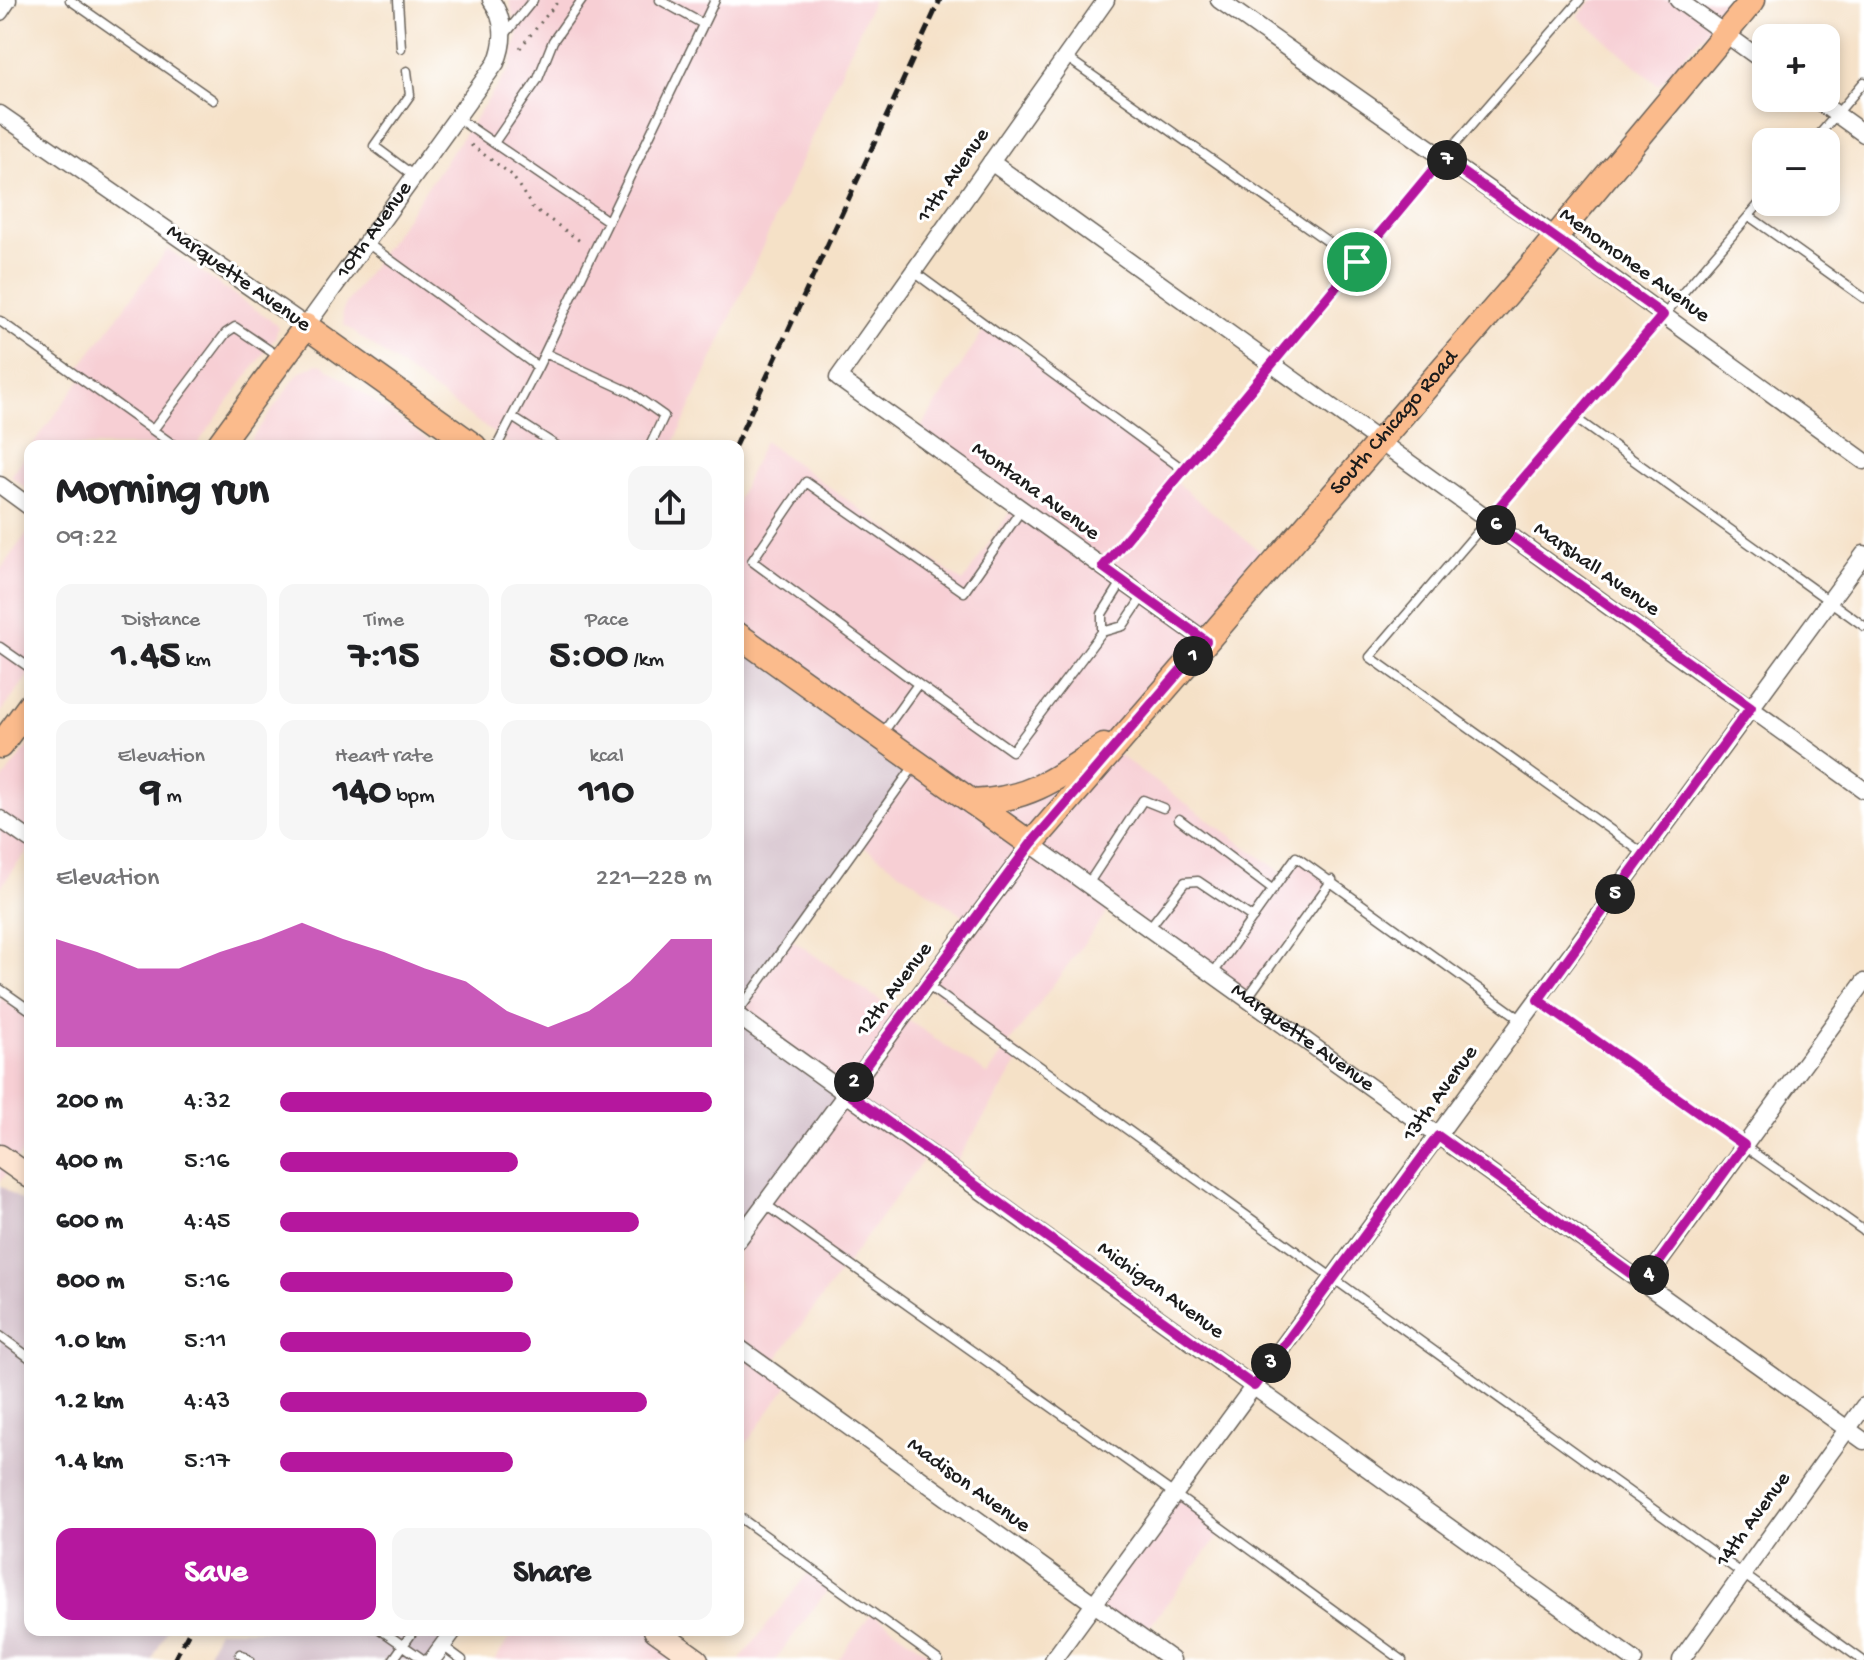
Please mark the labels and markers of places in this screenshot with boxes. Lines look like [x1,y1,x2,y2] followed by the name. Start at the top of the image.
[1427,140,1467,180] pin: 7
[1323,228,1391,296] pin
[1476,505,1516,545] pin: 6
[1173,636,1213,676] pin: 1
[1595,874,1635,914] pin: 5
[834,1062,874,1102] pin: 2
[1629,1255,1669,1295] pin: 4
[1251,1343,1291,1383] pin: 3

